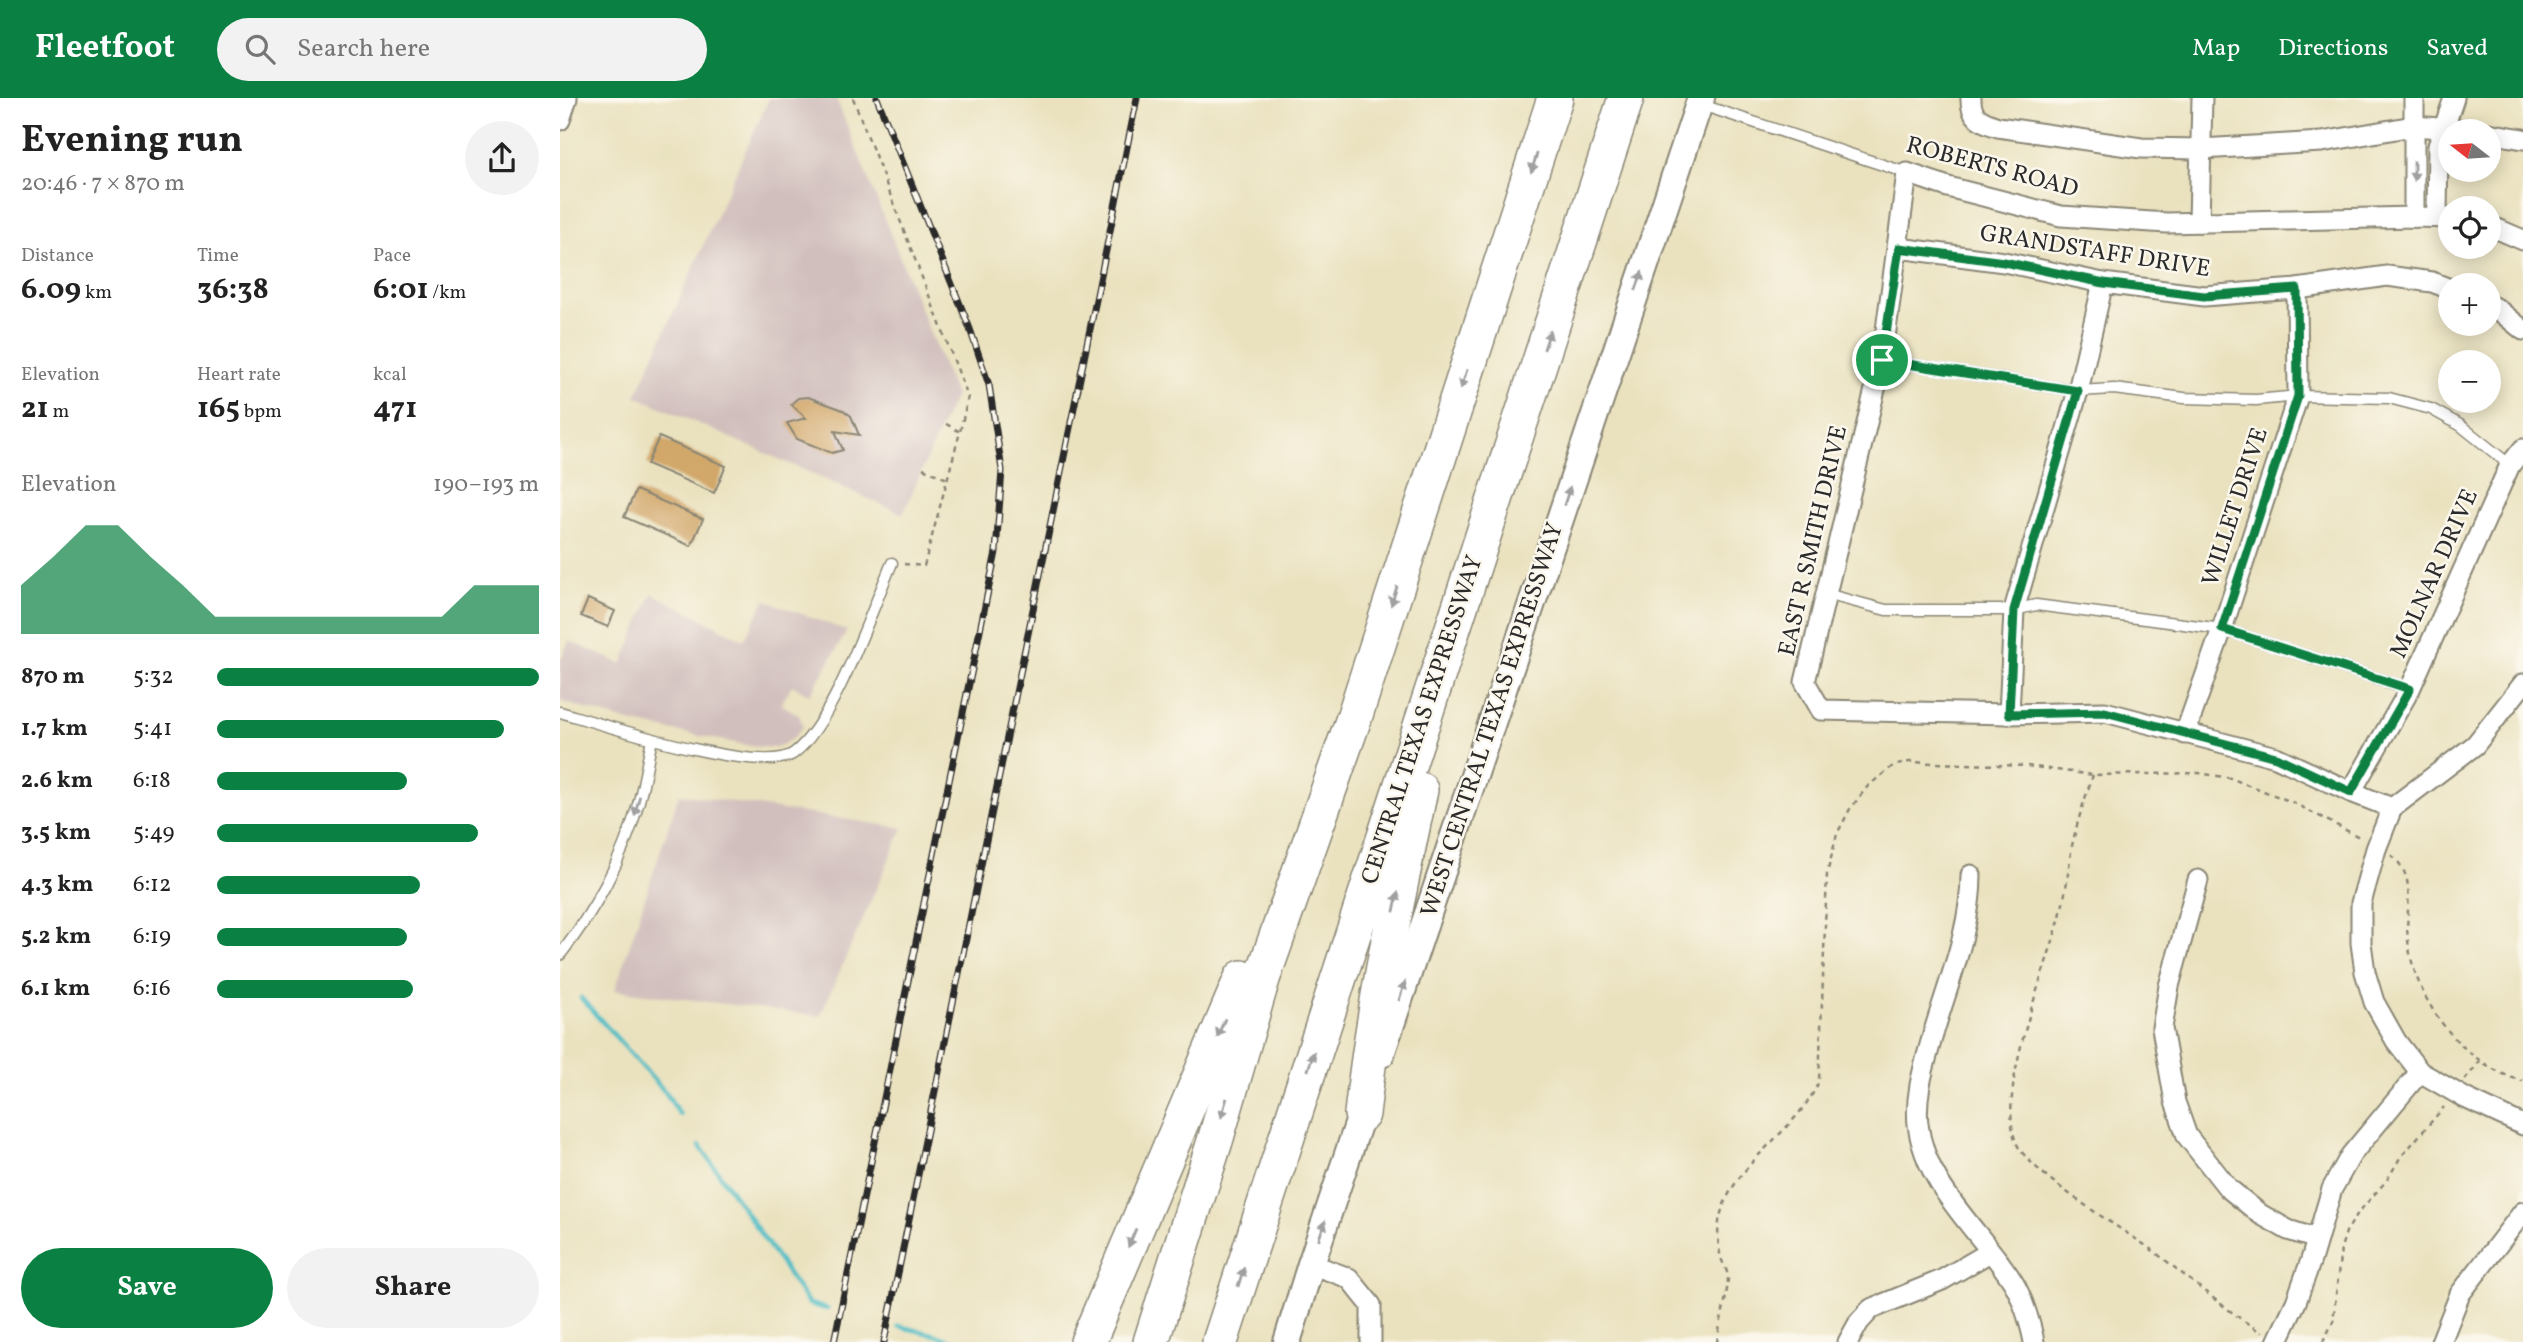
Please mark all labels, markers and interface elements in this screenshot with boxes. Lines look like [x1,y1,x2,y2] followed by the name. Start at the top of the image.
[217,18,707,81] search box
[35,26,175,72] text: Fleetfoot
[241,30,279,68] icon: search
[297,31,430,67] text: Search here
[2192,32,2240,66] text: Map
[2278,32,2388,66] text: Directions
[2426,32,2488,66] text: Saved
[21,115,243,168] text: Evening run
[2438,119,2501,182] north arrow
[2438,119,2501,413] map controls
[465,121,539,195] button: share
[1902,129,2082,207] street label: ROBERTS ROAD
[1529,153,1539,174] one-way arrow
[2408,161,2419,183] one-way arrow
[21,168,185,200] text: 20:46 · 7 × 870 m
[2438,196,2501,259] button: locate
[1977,217,2213,287] street label: GRANDSTAFF DRIVE
[21,243,94,269] text: Distance
[197,243,239,269] text: Time
[373,243,411,269] text: Pace
[21,269,81,311] text: 6.09
[197,269,269,311] text: 36:38
[373,269,429,311] text: 6:01
[1634,270,1645,291] one-way arrow
[2438,273,2501,336] button: +
[81,280,112,306] text: km
[429,280,466,306] text: /km
[1542,329,1553,350] one-way arrow
[1852,330,1912,390] pin
[1863,341,1901,379] icon: arrive
[2438,350,2501,413] button: −
[21,362,100,388] text: Elevation
[197,362,281,388] text: Heart rate
[373,362,407,388] text: kcal
[1458,369,1469,390] one-way arrow
[21,388,49,430] text: 21
[197,388,240,430] text: 165
[373,388,417,430] text: 471
[49,399,69,425] text: m
[240,399,282,425] text: bpm
[1771,422,1857,660] street label: EAST R SMITH DRIVE
[2194,423,2278,591] street label: WILLET DRIVE
[21,469,117,501] text: Elevation
[433,469,539,501] text: 190–193 m
[2382,484,2488,664] street label: MOLNAR DRIVE
[1562,486,1573,507] one-way arrow
[1413,518,1573,922] street label: WEST CENTRAL TEXAS EXPRESSWAY
[1354,551,1492,889] street label: CENTRAL TEXAS EXPRESSWAY
[1388,585,1399,606] one-way arrow
[21,661,85,693] text: 870 m
[133,661,174,693] text: 5:32
[21,713,88,745] text: 1.7 km
[133,713,172,745] text: 5:41
[21,765,93,797] text: 2.6 km
[133,765,171,797] text: 6:18
[631,795,642,817] one-way arrow
[21,817,91,849] text: 3.5 km
[133,817,174,849] text: 5:49
[21,869,94,901] text: 4.3 km
[133,869,171,901] text: 6:12
[1390,891,1401,913] one-way arrow
[21,921,91,953] text: 5.2 km
[133,921,171,953] text: 6:19
[21,973,90,1005] text: 6.1 km
[133,973,171,1005] text: 6:16
[1397,981,1408,1002] one-way arrow
[1215,1018,1226,1039] one-way arrow
[1306,1050,1317,1071] one-way arrow
[1219,1098,1229,1119] one-way arrow
[1317,1219,1328,1240] one-way arrow
[1127,1227,1138,1248] one-way arrow
[21,1248,273,1328] button: Save
[287,1248,539,1328] button: Share
[1236,1266,1246,1287] one-way arrow

